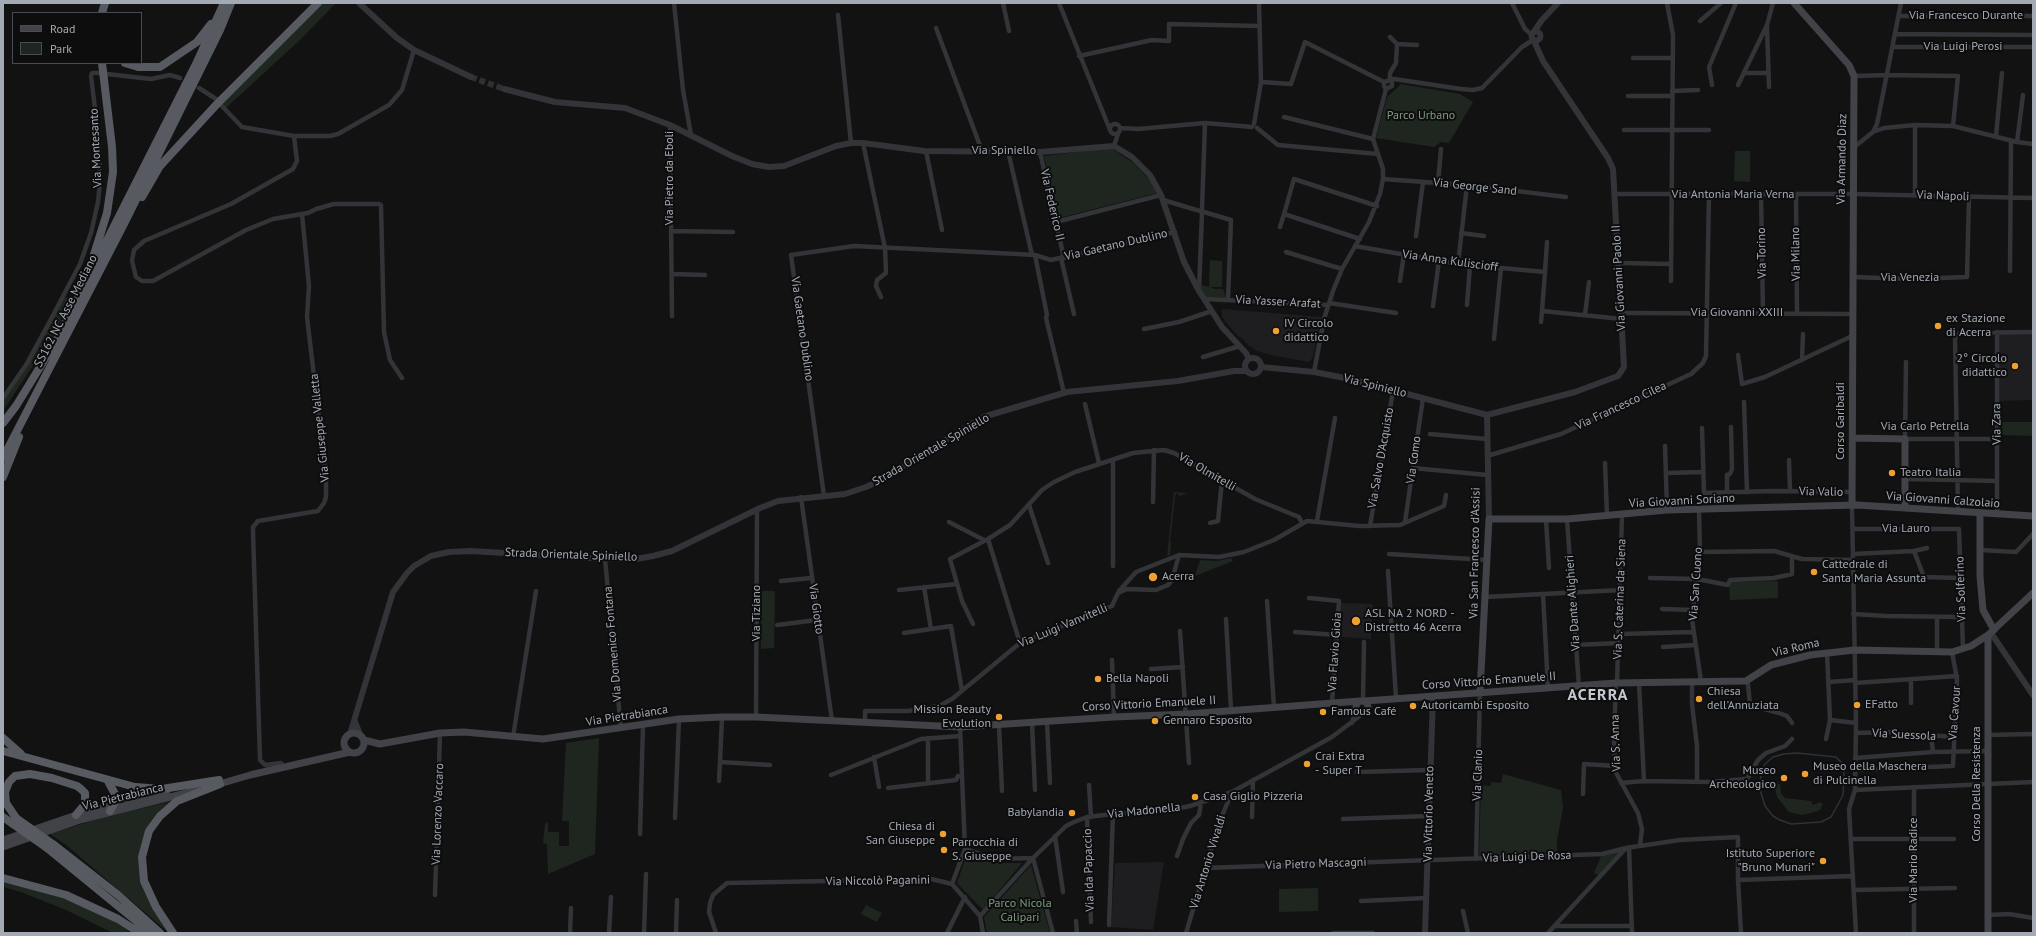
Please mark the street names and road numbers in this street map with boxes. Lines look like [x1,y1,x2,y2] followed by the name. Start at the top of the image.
[1909,9,2023,23] street label: Via Francesco Durante
[1924,40,2002,54] street label: Via Luigi Perosi
[87,108,105,188] street label: Via Montesanto
[1834,113,1850,205] street label: Via Armando Diaz
[663,131,677,225] street label: Via Pietro da Eboli
[972,144,1036,158] street label: Via Spiniello
[1037,168,1067,242] street label: Via Federico II
[1432,175,1518,199] street label: Via George Sand
[1672,188,1794,202] street label: Via Antonia Maria Verna
[1916,188,1970,204] street label: Via Napoli
[1609,225,1629,331] street label: Via Giovanni Paolo II
[1063,226,1169,264] street label: Via Gaetano Dublino
[1754,227,1770,279] street label: Via Torino
[1788,227,1804,281] street label: Via Milano
[1401,247,1499,275] street label: Via Anna Kuliscioff
[31,252,101,370] street label: SS162 NC Asse Mediano
[1881,271,1939,285] street label: Via Venezia
[788,276,816,382] street label: Via Gaetano Dublino
[1235,293,1321,311] street label: Via Yasser Arafat
[1691,306,1783,320] street label: Via Giovanni XXIII
[1342,371,1408,401] street label: Via Spiniello
[307,373,333,483] street label: Via Giuseppe Valletta
[1573,379,1669,433] street label: Via Francesco Cilea
[1834,382,1848,460] street label: Corso Garibaldi
[1989,403,2005,445] street label: Via Zara
[1365,406,1397,510] street label: Via Salvo D'Acquisto
[870,411,992,489] street label: Strada Orientale Spiniello
[1881,420,1969,434] street label: Via Carlo Petrella
[1404,435,1424,485] street label: Via Como
[1176,450,1238,494] street label: Via Olmitelli
[1799,484,1843,500] street label: Via Valio
[1467,487,1483,619] street label: Via San Francesco d'Assisi
[1886,489,2000,511] street label: Via Giovanni Calzolaio
[1629,491,1735,511] street label: Via Giovanni Soriano
[1882,522,1930,536] street label: Via Lauro
[1611,538,1629,660] street label: Via S. Caterina da Siena
[505,545,637,565] street label: Strada Orientale Spiniello
[1686,547,1706,621] street label: Via San Cuono
[1562,555,1584,651] street label: Via Dante Alighieri
[1953,556,1969,622] street label: Via Solferino
[805,583,827,635] street label: Via Giotto
[750,585,764,641] street label: Via Tiziano
[601,586,625,702] street label: Via Domenico Fontana
[1016,601,1110,651] street label: Via Luigi Vanvitelli
[1325,612,1345,692] street label: Via Flavio Gioia
[1771,636,1821,660] street label: Via Roma
[1422,669,1556,693] street label: Corso Vittorio Emanuele II
[1946,685,1964,741] street label: Via Cavour
[1082,693,1216,715] street label: Corso Vittorio Emanuele II
[585,702,669,730] street label: Via Pietrabianca
[1608,714,1624,772] street label: Via S. Anna
[1872,726,1936,744] street label: Via Suessola
[1970,726,1984,842] street label: Corso Della Resistenza
[1470,749,1486,801] street label: Via Clanio
[429,763,447,865] street label: Via Lorenzo Vaccaro
[1421,766,1437,862] street label: Via Vittorio Veneto
[81,780,165,814] street label: Via Pietrabianca
[1107,800,1181,822] street label: Via Madonella
[1187,813,1229,911] street label: Via Antonio Vivaldi
[1907,817,1921,903] street label: Via Mario Radice
[1080,828,1098,912] street label: Via Ida Papaccio
[1482,848,1572,866] street label: Via Luigi De Rosa
[1265,855,1367,873] street label: Via Pietro Mascagni
[826,873,930,889] street label: Via Niccolò Paganini

